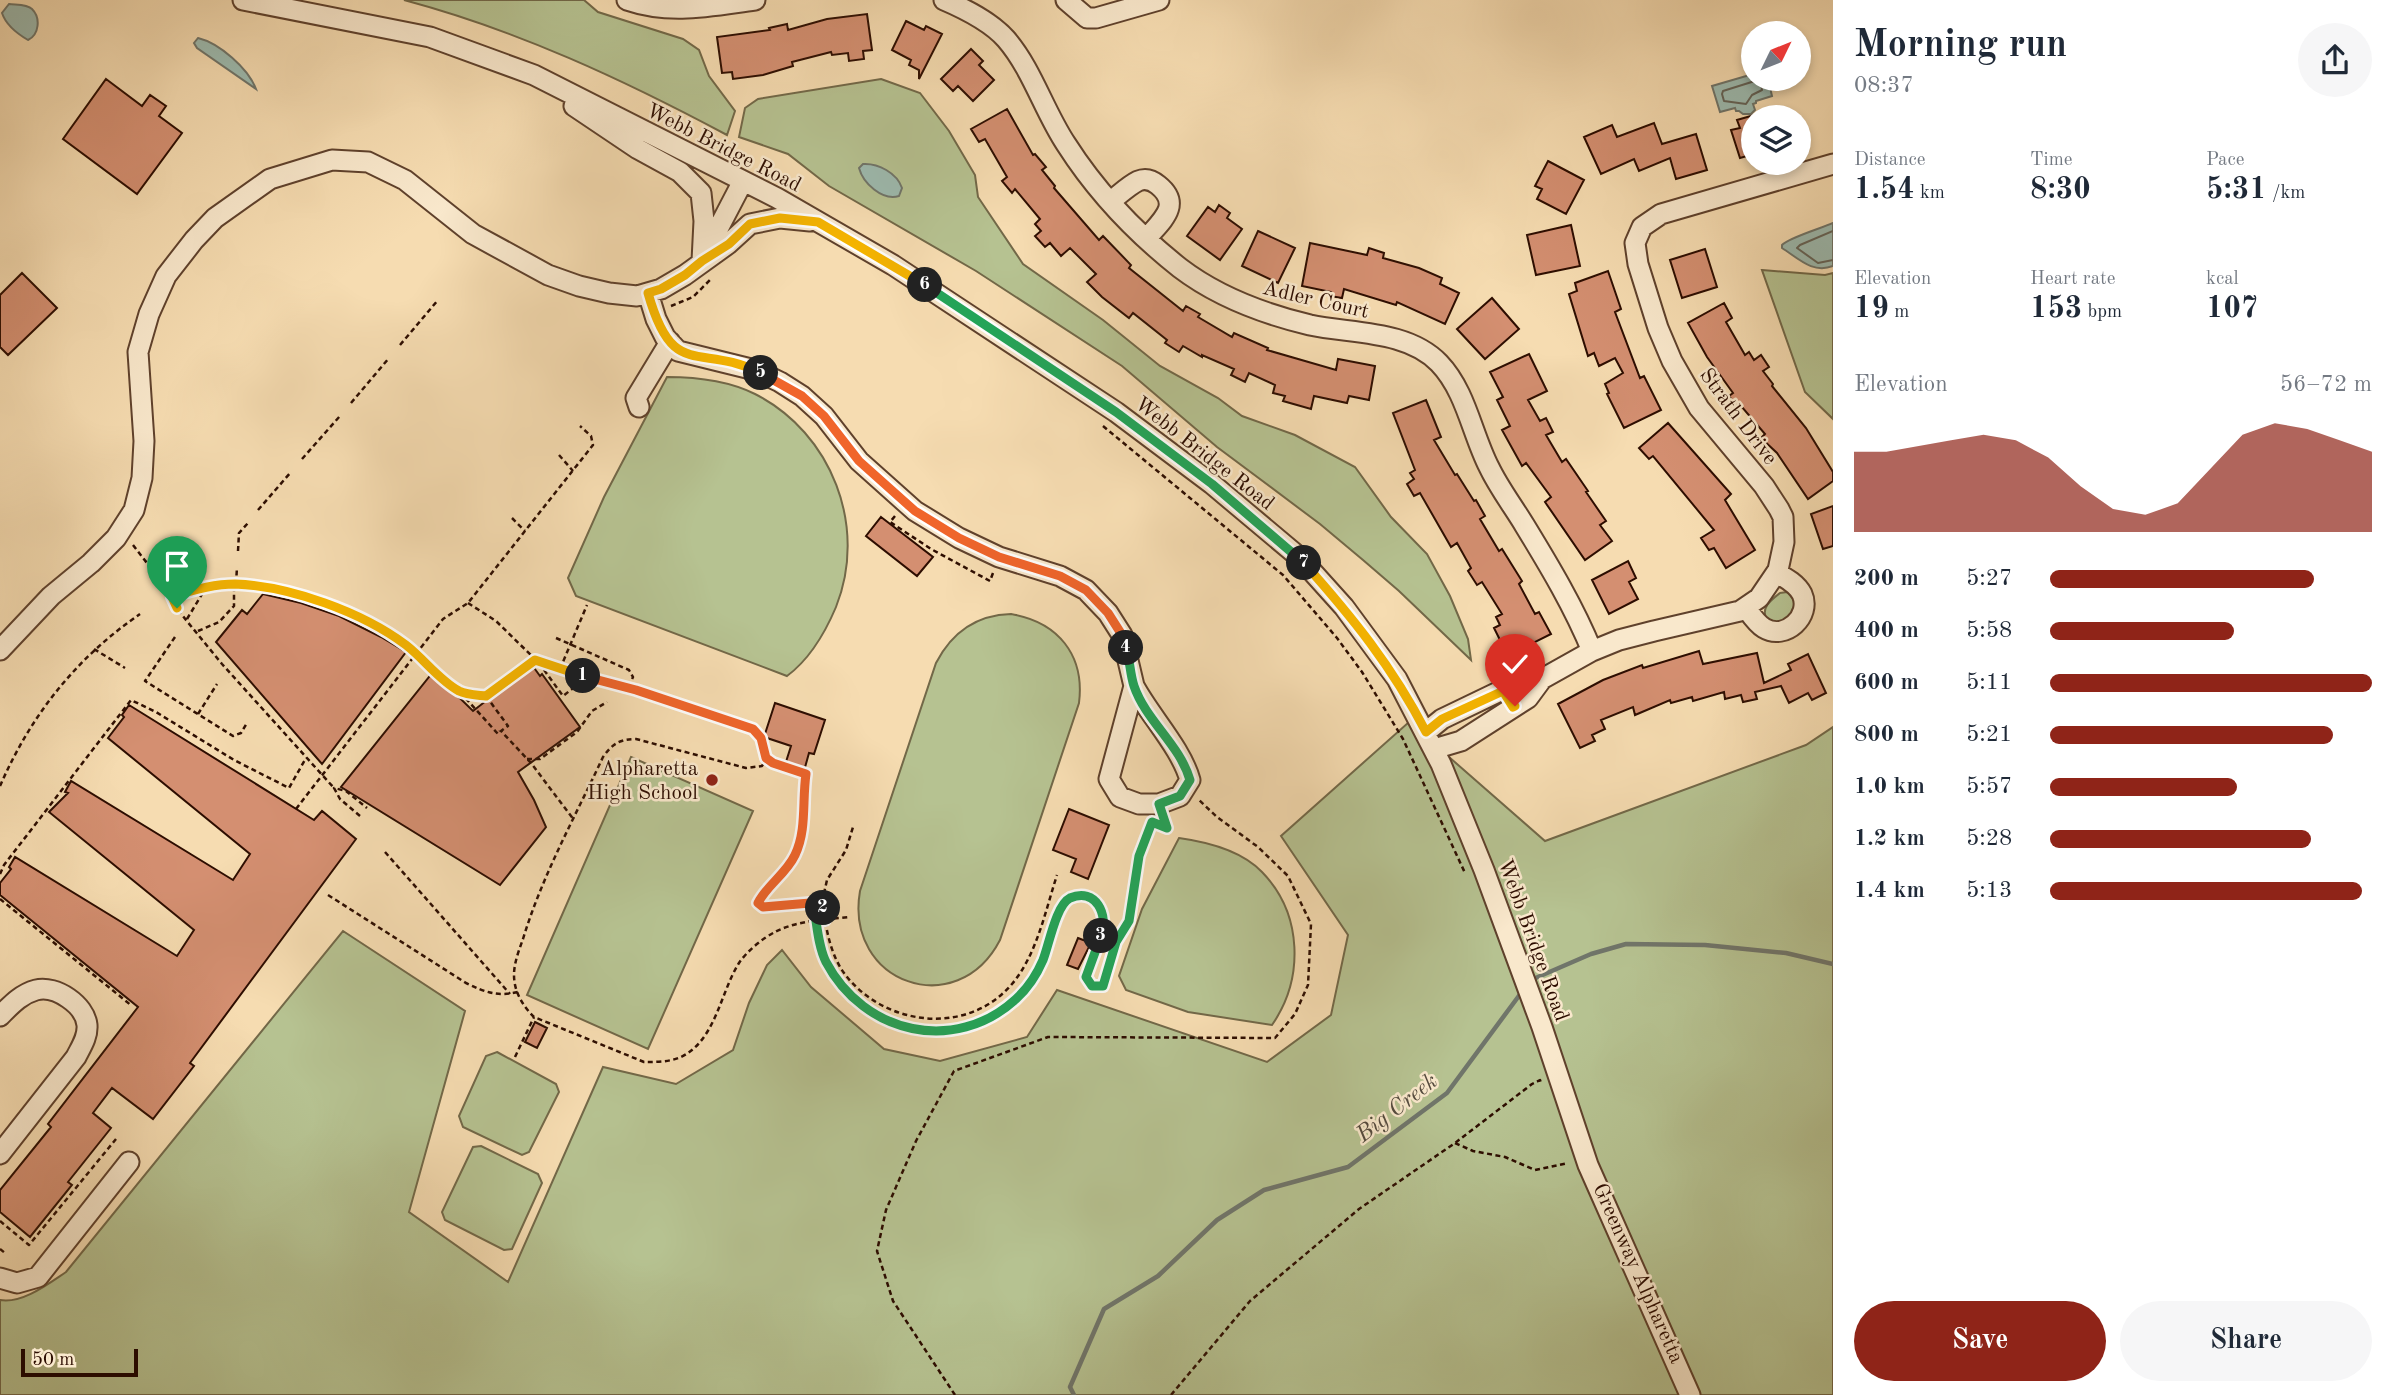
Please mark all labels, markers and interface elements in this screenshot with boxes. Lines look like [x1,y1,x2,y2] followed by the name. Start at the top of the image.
[1741,21,1811,91] north arrow
[1741,21,1811,175] map controls
[2298,23,2372,97] button: share
[1854,27,2067,65] text: Morning run
[1854,74,1914,97] text: 08:37
[642,100,804,196] street label: Webb Bridge Road
[1741,105,1811,175] button: layers
[1854,151,1926,170] text: Distance
[2030,151,2073,170] text: Time
[2206,151,2245,170] text: Pace
[1854,175,1915,205] text: 1.54
[2030,175,2091,205] text: 8:30
[2206,175,2267,205] text: 5:31
[1915,184,1945,203] text: km
[2267,184,2305,203] text: /km
[908,268,942,302] pin: 6
[1854,270,1931,289] text: Elevation
[2030,270,2115,289] text: Heart rate
[2206,270,2239,289] text: kcal
[919,275,930,294] text: 6
[1260,278,1371,323] street label: Adler Court
[1854,294,1889,324] text: 19
[2030,294,2082,324] text: 153
[2206,294,2258,324] text: 107
[1889,303,1909,322] text: m
[2082,303,2122,322] text: bpm
[744,356,778,390] pin: 5
[755,363,766,382] text: 5
[1695,365,1781,469] street label: Strath Drive
[1854,373,1948,396] text: Elevation
[2280,373,2372,396] text: 56–72 m
[1130,393,1278,515] street label: Webb Bridge Road
[147,536,207,608] pin
[1286,546,1322,580] pin: 7
[158,547,196,585] icon: arrive
[1298,553,1309,572] text: 7
[1854,567,1919,590] text: 200 m
[1966,567,2012,590] text: 5:27
[1854,619,1919,642] text: 400 m
[1966,619,2012,642] text: 5:58
[1108,630,1144,666] pin: 4
[1485,634,1545,706] pin
[1120,638,1131,657] text: 4
[1496,645,1534,683] icon: check
[566,658,600,694] pin: 1
[577,666,588,685] text: 1
[1854,671,1919,694] text: 600 m
[1966,671,2012,694] text: 5:11
[1854,723,1919,746] text: 800 m
[1966,723,2012,746] text: 5:21
[587,759,698,804] place label: Alpharetta High School
[704,772,720,788] marker: Alpharetta High School
[1854,775,1925,798] text: 1.0 km
[1966,775,2012,798] text: 5:57
[1854,827,1925,850] text: 1.2 km
[1966,827,2012,850] text: 5:28
[1494,857,1572,1024] street label: Webb Bridge Road
[1854,879,1925,902] text: 1.4 km
[1966,879,2012,902] text: 5:13
[806,890,840,926] pin: 2
[817,898,828,917] text: 2
[1084,918,1118,954] pin: 3
[1095,926,1106,945] text: 3
[1351,1069,1443,1148] water label: Big Creek
[1588,1180,1687,1367] street label: Greenway Alpharetta
[1854,1301,2106,1381] button: Save
[2120,1301,2372,1381] button: Share
[21,1346,138,1378] scale bar
[32,1351,74,1370] text: 50 m

